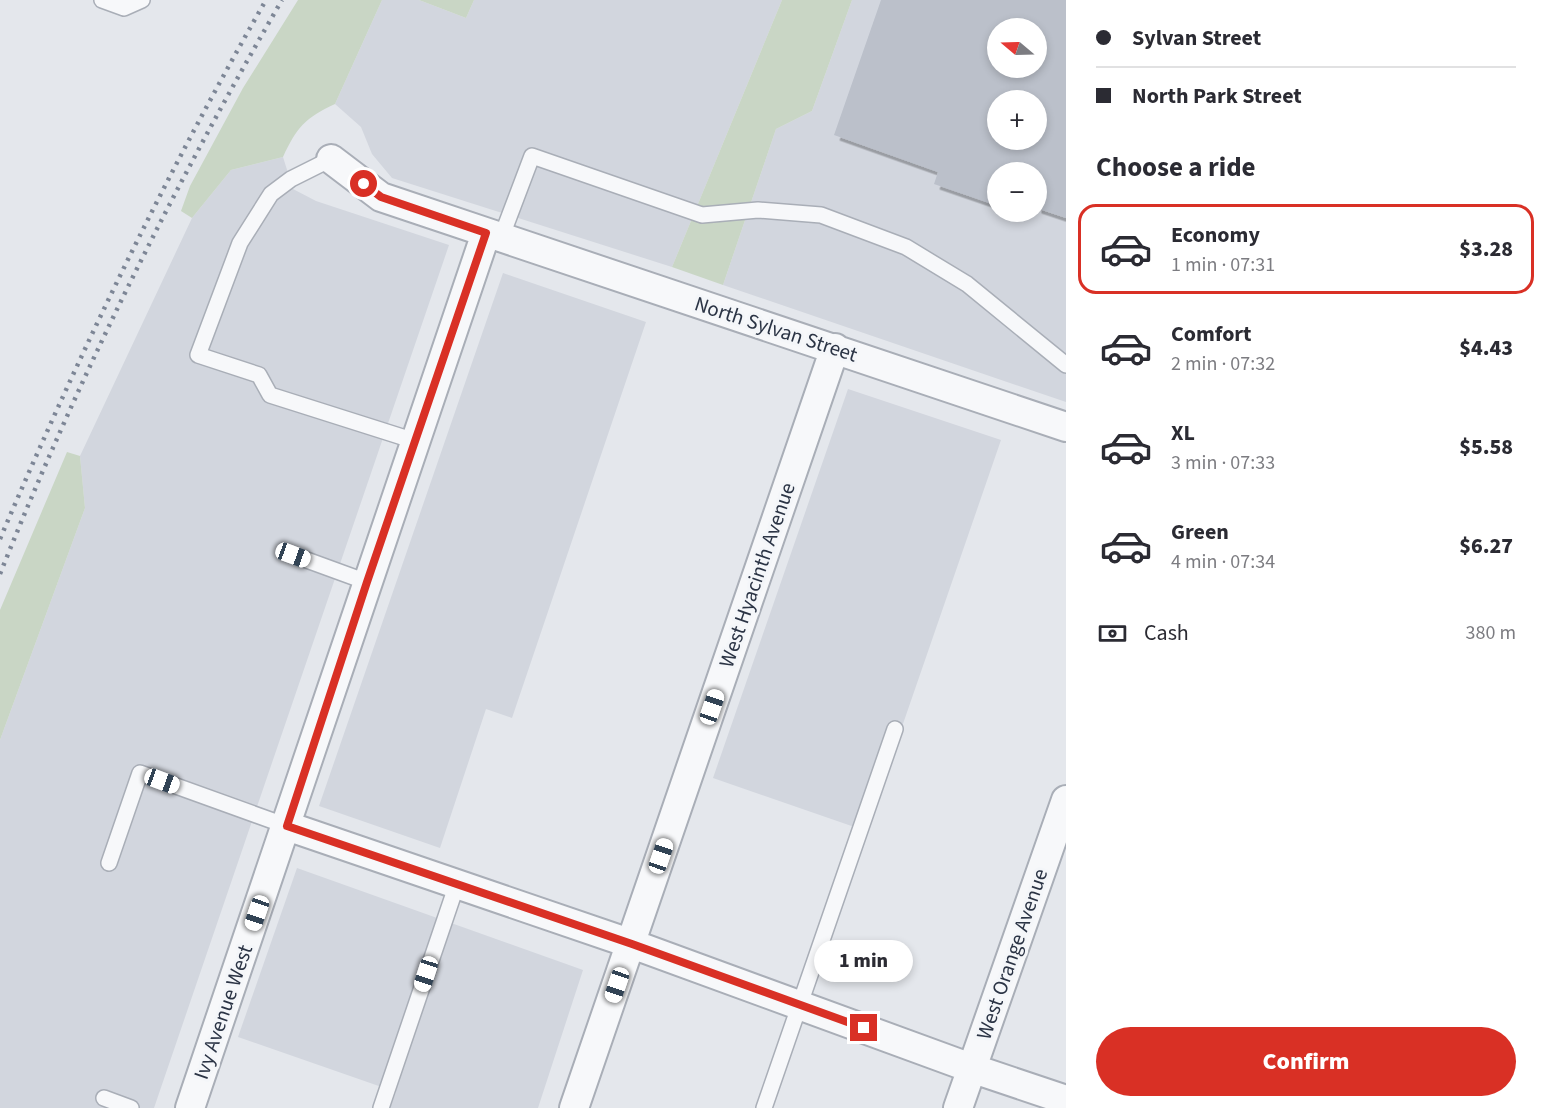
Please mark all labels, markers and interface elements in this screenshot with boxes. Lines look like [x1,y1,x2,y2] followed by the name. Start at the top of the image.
[987,18,1047,78] north arrow
[987,18,1047,222] map controls
[1132,22,1261,54] text: Sylvan Street
[1132,80,1302,112] text: North Park Street
[987,90,1047,150] button: +
[1096,148,1256,187] text: Choose a ride
[987,162,1047,222] button: −
[350,170,377,197] route start
[1171,219,1260,251] text: Economy
[1099,222,1153,276] icon: car
[1459,233,1513,265] text: $3.28
[1171,251,1275,279] text: 1 min · 07:31
[691,289,861,369] street label: North Sylvan Street
[1171,318,1252,350] text: Comfort
[1099,321,1153,375] icon: car
[1459,332,1513,364] text: $4.43
[1171,350,1275,378] text: 2 min · 07:32
[1171,417,1195,449] text: XL
[1099,420,1153,474] icon: car
[1459,431,1513,463] text: $5.58
[1171,449,1275,477] text: 3 min · 07:33
[711,478,803,672] street label: West Hyacinth Avenue
[1171,516,1229,548] text: Green
[1099,519,1153,573] icon: car
[1459,530,1513,562] text: $6.27
[273,540,313,570] car
[1171,548,1275,576] text: 4 min · 07:34
[1096,617,1129,650] icon: cash
[1144,617,1189,649] text: Cash
[1466,619,1516,647] text: 380 m
[698,687,726,727] car
[142,766,182,796] car
[647,836,675,876] car
[969,864,1055,1044] street label: West Orange Avenue
[243,893,271,933] car
[186,941,260,1083] street label: Ivy Avenue West
[814,941,914,983] callout: 1 min
[839,947,888,975] text: 1 min
[412,954,440,994] car
[603,965,631,1005] car
[850,1014,877,1041] route end
[1096,1027,1516,1096] button: Confirm

